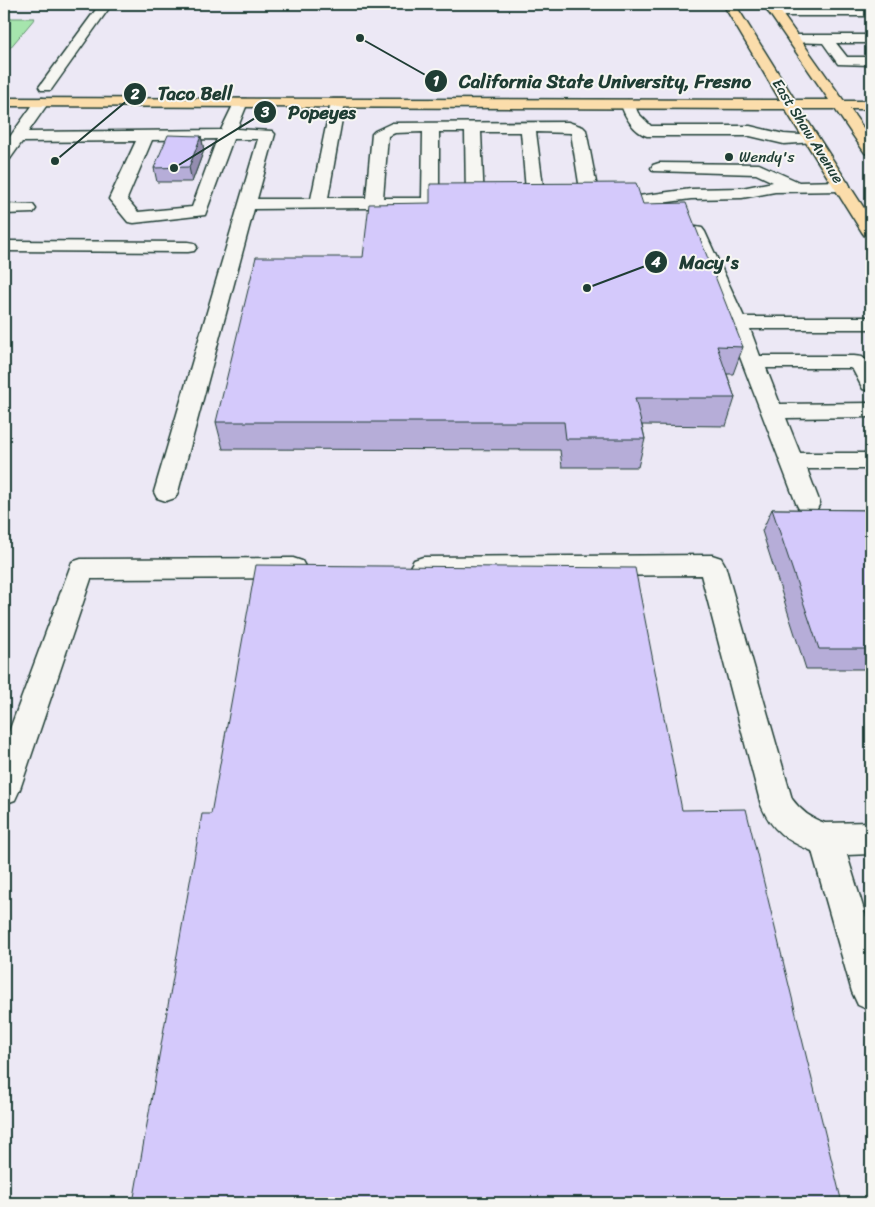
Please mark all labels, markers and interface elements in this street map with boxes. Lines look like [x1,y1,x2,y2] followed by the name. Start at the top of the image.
[424,64,762,98] callout: California State University, Fresno
[458,65,751,98] text: California State University, Fresno
[433,68,440,94] text: 1
[765,73,851,189] street label: East Shaw Avenue
[123,77,243,111] callout: Taco Bell
[158,77,233,110] text: Taco Bell
[130,81,140,107] text: 2
[253,95,366,129] callout: Popeyes
[288,96,357,129] text: Popeyes
[260,99,270,125] text: 3
[739,144,795,170] place label: Wendy's
[723,151,735,163] marker: Wendy's
[644,245,748,279] callout: Macy's
[678,246,740,279] text: Macy's
[650,249,661,275] text: 4

